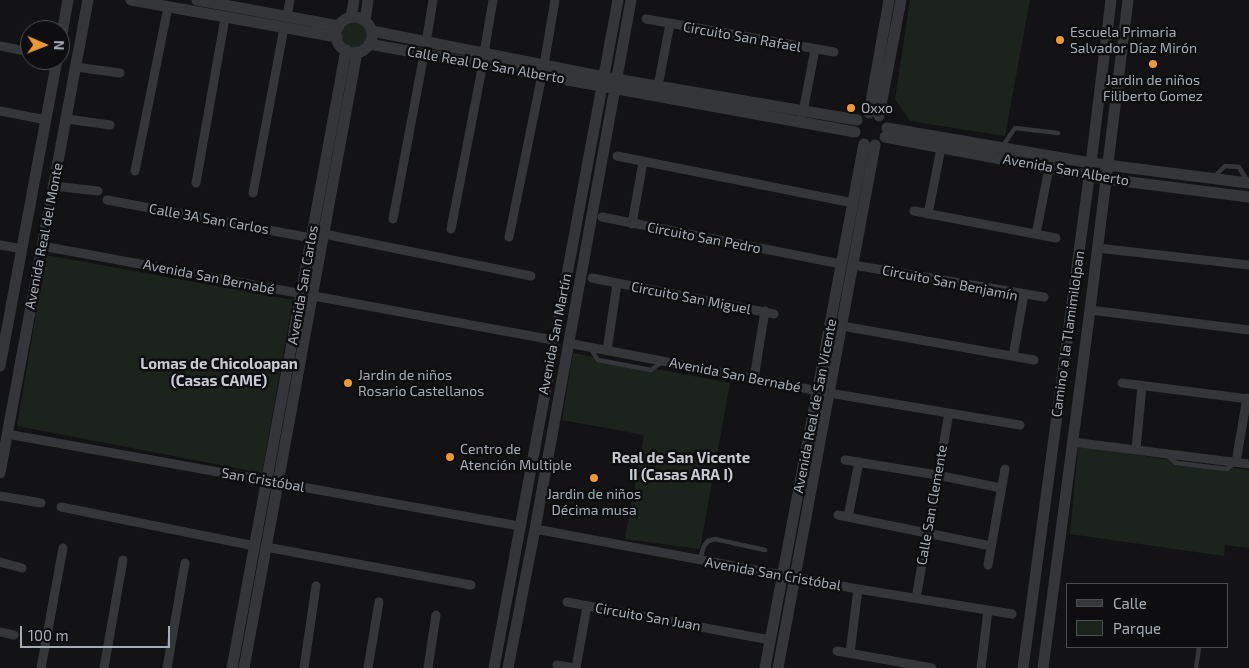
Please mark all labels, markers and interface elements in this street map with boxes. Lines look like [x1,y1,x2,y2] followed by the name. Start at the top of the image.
[682,18,802,56] street label: Circuito San Rafael
[20,20,70,70] north arrow
[1070,24,1197,56] place label: Escuela Primaria Salvador Díaz Mirón
[1054,34,1066,46] marker: Escuela Primaria Salvador Díaz Mirón
[51,40,68,50] text: N
[406,43,566,87] street label: Calle Real De San Alberto
[1147,58,1159,70] marker: Jardin de niños Filiberto Gomez
[1103,72,1203,104] place label: Jardin de niños Filiberto Gomez
[861,100,893,116] place label: Oxxo
[845,102,857,114] marker: Oxxo
[1002,151,1130,189] street label: Avenida San Alberto
[22,161,66,311] street label: Avenida Real del Monte
[148,200,270,238] street label: Calle 3A San Carlos
[646,219,762,257] street label: Circuito San Pedro
[284,224,322,346] street label: Avenida San Carlos
[1048,250,1088,418] street label: Camino a la Tlamimilolpan
[142,256,276,298] street label: Avenida San Bernabé
[881,262,1019,304] street label: Circuito San Benjamín
[535,272,575,396] street label: Avenida San Martín
[630,278,752,318] street label: Circuito San Miguel
[790,317,840,495] street label: Avenida Real de San Vicente
[668,354,802,396] street label: Avenida San Bernabé
[140,355,298,390] district label: Lomas de Chicoloapan (Casas CAME)
[358,367,484,400] place label: Jardin de niños Rosario Castellanos
[342,377,354,389] marker: Jardin de niños Rosario Castellanos
[460,441,572,474] place label: Centro de Atención Multiple
[913,444,951,566] street label: Calle San Clemente
[612,449,750,484] district label: Real de San Vicente II (Casas ARA I)
[444,451,456,463] marker: Centro de Atención Multiple
[220,464,306,496] street label: San Cristóbal
[588,472,600,484] marker: Jardin de niños Décima musa
[547,486,641,518] place label: Jardin de niños Décima musa
[704,554,842,594] street label: Avenida San Cristóbal
[1066,583,1229,648] legend
[1113,594,1147,612] text: Calle
[594,599,702,635] street label: Circuito San Juan
[22,616,172,648] scale bar
[1113,619,1161,637] text: Parque
[28,626,69,644] text: 100 m

